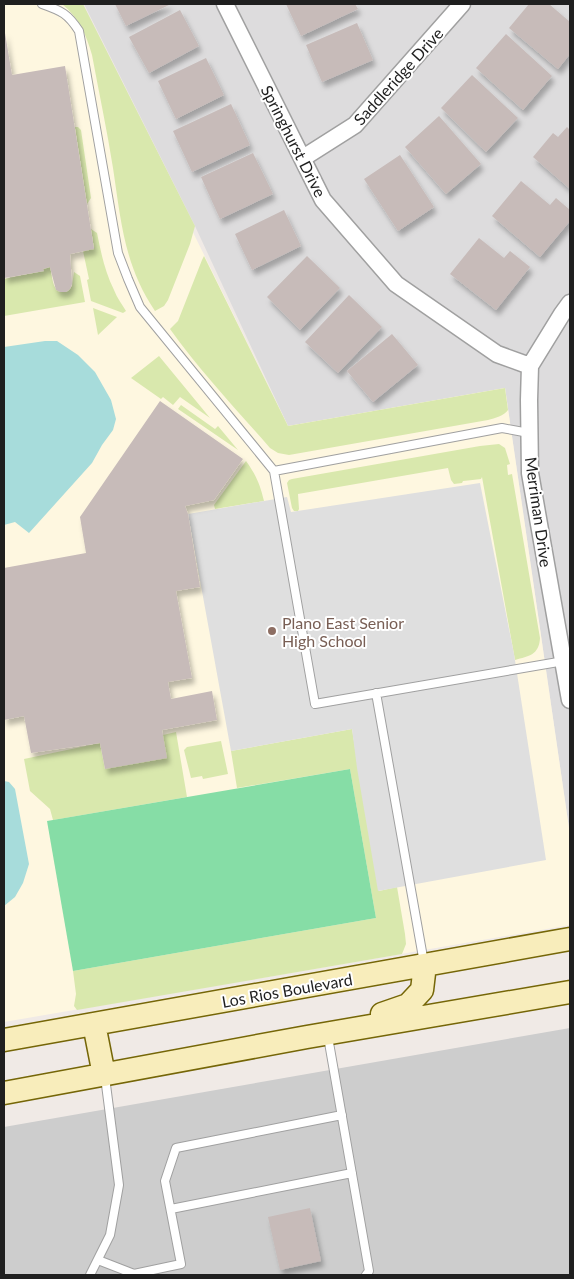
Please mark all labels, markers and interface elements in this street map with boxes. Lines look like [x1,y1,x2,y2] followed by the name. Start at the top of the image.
[349,24,447,128] street label: Saddleridge Drive
[258,82,330,200] street label: Springhurst Drive
[522,456,556,568] street label: Merriman Drive
[282,613,404,650] place label: Plano East Senior High School
[266,625,278,637] marker: Plano East Senior High School
[220,969,354,1011] street label: Los Rios Boulevard

